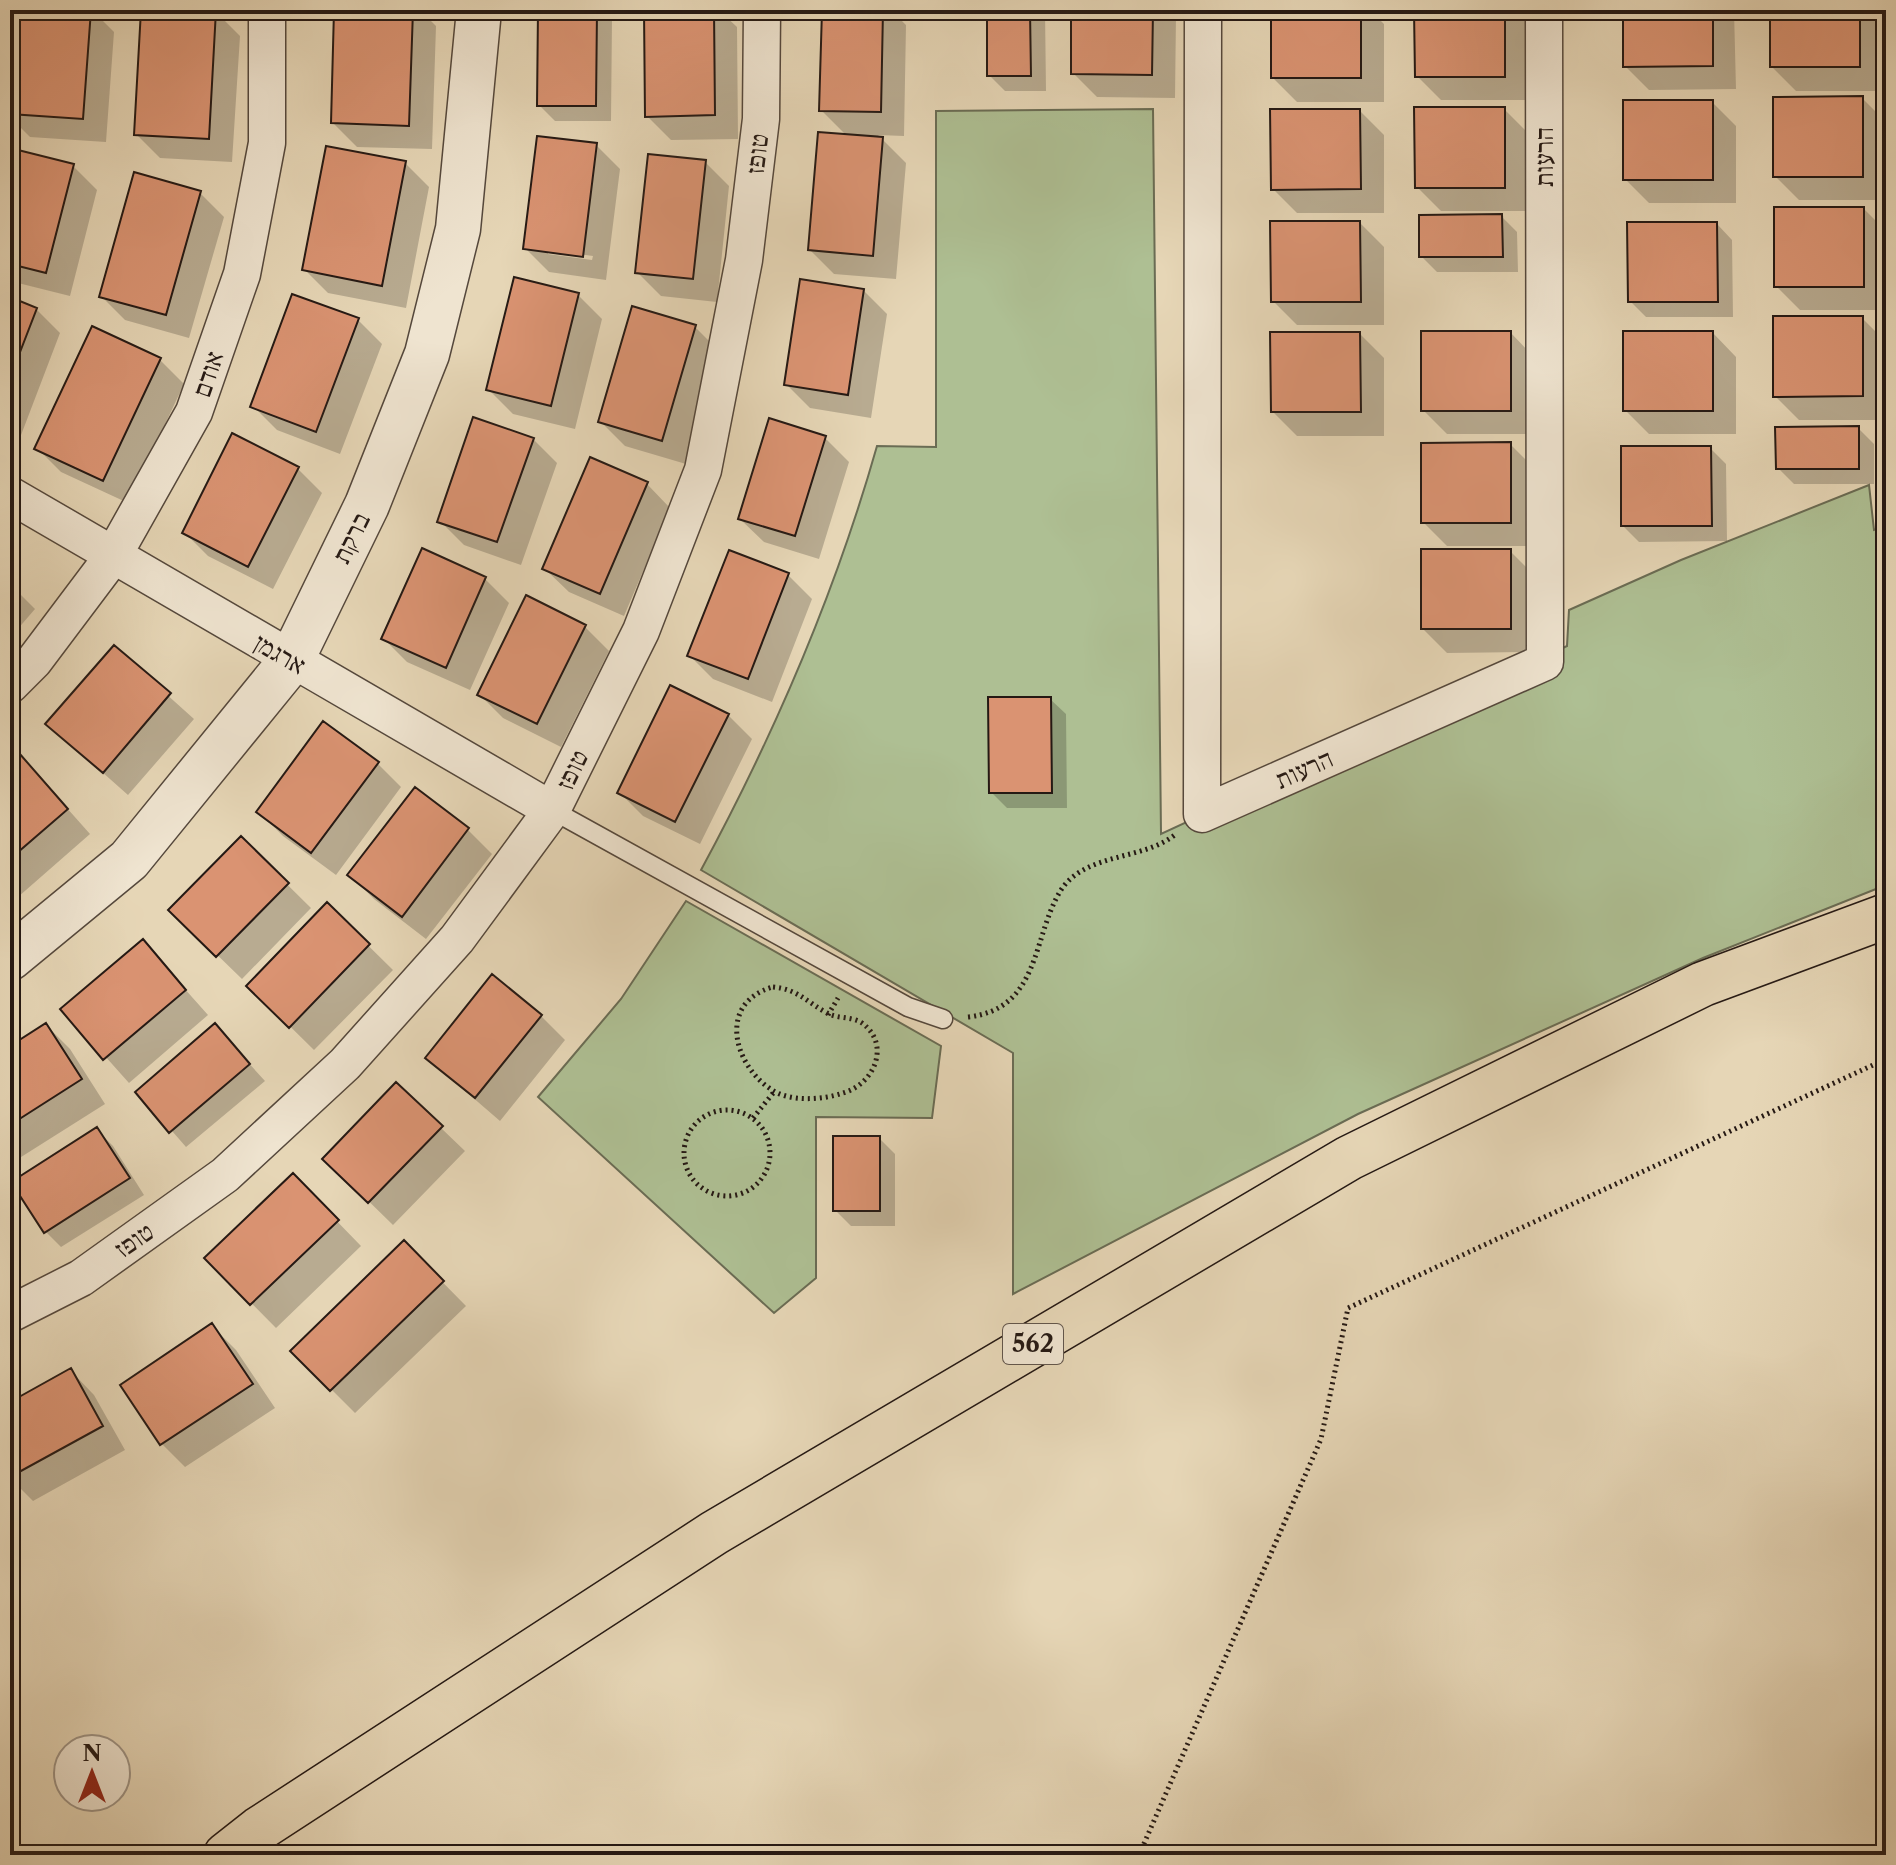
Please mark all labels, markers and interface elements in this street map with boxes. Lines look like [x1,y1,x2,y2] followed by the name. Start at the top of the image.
[1528,127,1560,187] street label: הרעות
[739,132,775,176] street label: טופז
[185,347,231,401] street label: אודם
[325,507,377,569] street label: ברקת
[248,627,312,681] street label: ארגמן
[1270,742,1338,796] street label: הרעות
[549,745,595,795] street label: טופז
[108,1215,160,1265] street label: טופז
[1003,1324,1063,1364] road number: 562
[52,1733,132,1813] north arrow
[82,1740,102,1767] text: N

